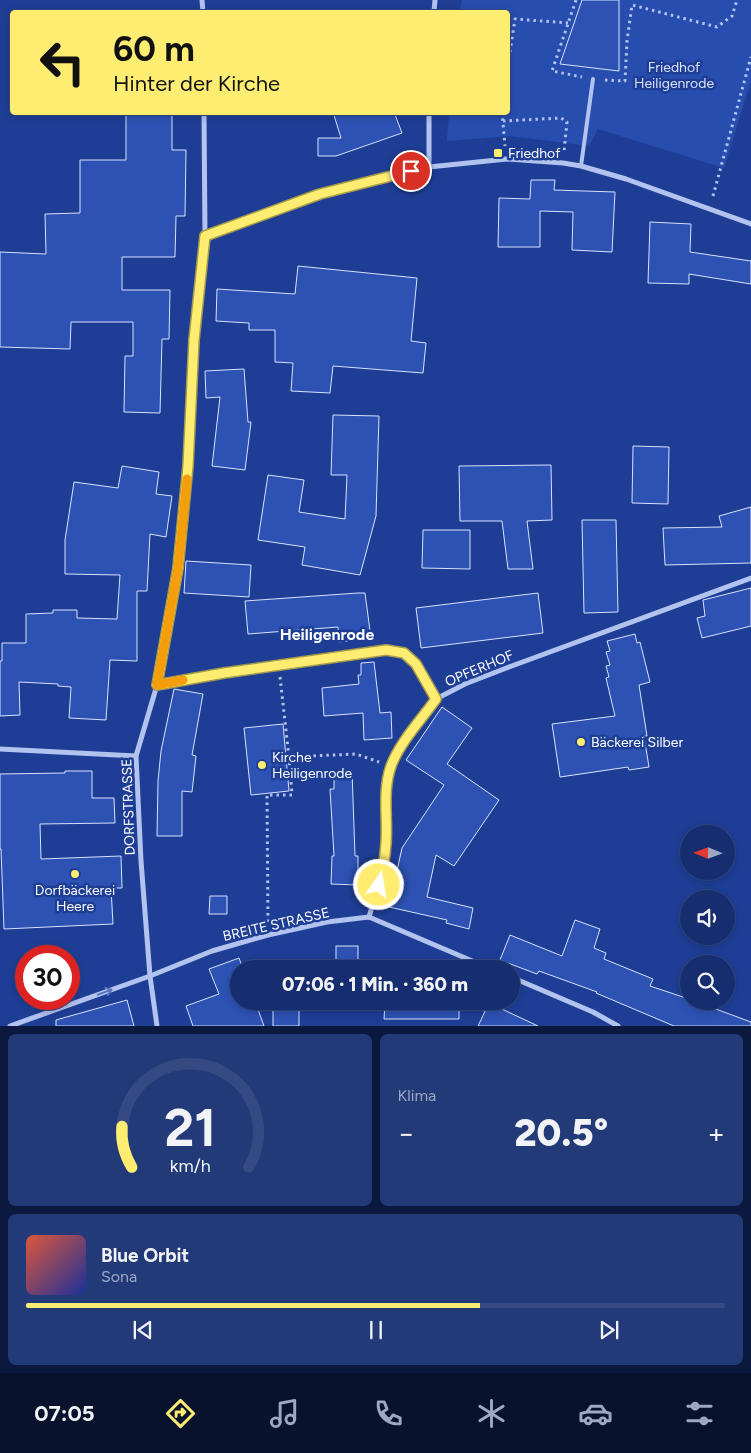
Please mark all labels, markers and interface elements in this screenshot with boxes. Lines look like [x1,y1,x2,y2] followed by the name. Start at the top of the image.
[113,28,195,70] text: 60 m
[30,30,95,95] icon: left
[634,59,714,92] park label: Friedhof Heiligenrode
[113,70,280,97] text: Hinter der Kirche
[508,145,561,162] place label: Friedhof
[492,147,504,159] marker: Friedhof
[390,150,432,192] pin
[397,157,425,185] icon: arrive
[280,625,374,644] district label: Heiligenrode
[442,646,516,690] street label: OPFERHOF
[591,734,683,751] place label: Bäckerei Silber
[575,736,587,748] marker: Bäckerei Silber
[272,749,352,782] place label: Kirche Heiligenrode
[118,758,139,856] street label: DORFSTRASSE
[256,759,268,771] marker: Kirche Heiligenrode
[680,825,735,880] north arrow
[680,825,735,1010] map controls
[352,858,404,910] position arrow
[69,868,81,880] marker: Dorfbäckerei Heere
[35,882,115,915] place label: Dorfbäckerei Heere
[680,890,735,945] button: sound
[221,904,331,945] street label: BREITE STRASSE
[15,945,80,1010] speed limit sign: 30
[680,955,735,1010] button: search
[282,973,468,996] text: 07:06 · 1 Min. · 360 m
[97,987,112,996] one-way arrow
[398,1086,436,1105] text: Klima
[164,1097,216,1159] text: 21
[514,1110,608,1156] text: 20.5°
[398,1116,415,1150] text: −
[708,1116,725,1150] text: +
[169,1155,210,1176] text: km/h
[101,1244,189,1267] text: Blue Orbit
[101,1267,137,1286] text: Sona
[129,1316,157,1344] icon: previous
[362,1316,390,1344] icon: pause
[595,1316,623,1344] icon: next
[163,1396,198,1431] icon: directions
[267,1396,302,1431] icon: music
[371,1396,406,1431] icon: phone
[474,1396,509,1431] icon: climate
[578,1396,613,1431] icon: car
[682,1396,717,1431] icon: filters
[34,1400,95,1427] text: 07:05

